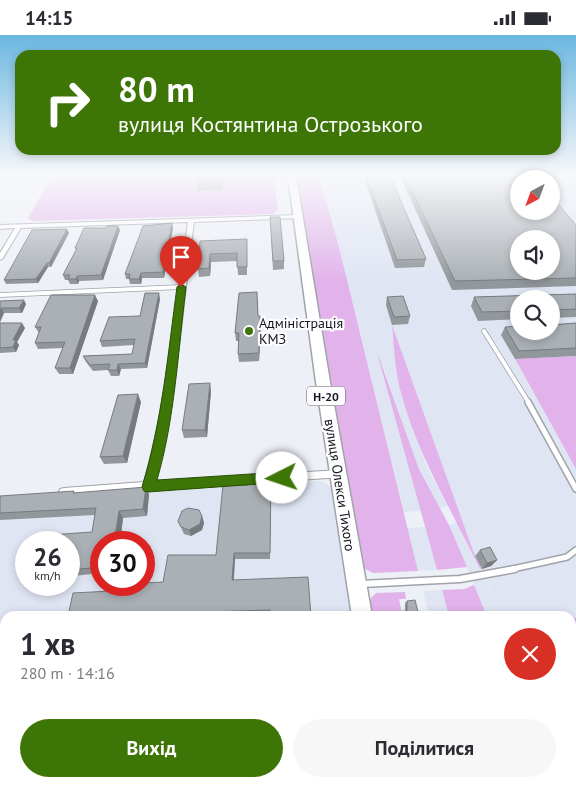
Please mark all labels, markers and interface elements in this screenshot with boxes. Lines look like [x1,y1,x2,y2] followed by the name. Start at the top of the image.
[25,6,73,30] text: 14:15
[118,66,195,112] text: 80 m
[35,70,100,135] icon: right
[118,110,423,138] text: вулиця Костянтина Острозького
[510,170,560,220] north arrow
[510,170,560,340] map controls
[510,230,560,280] button: sound
[160,236,202,287] pin
[167,243,195,271] icon: arrive
[510,290,560,340] button: search
[259,314,343,348] place label: Адміністрація КМЗ
[243,325,255,337] marker: Адміністрація КМЗ
[307,387,345,406] road number: Н-20
[321,417,359,553] street label: вулиця Олекси Тихого
[255,451,307,503] position arrow
[90,531,155,596] speed limit sign: 30
[33,541,62,573] text: 26
[34,568,61,583] text: km/h
[20,624,76,663] text: 1 хв
[504,628,556,680] button: close
[20,663,115,683] text: 280 m · 14:16
[20,719,283,777] button: Вихід
[293,719,556,777] button: Поділитися

